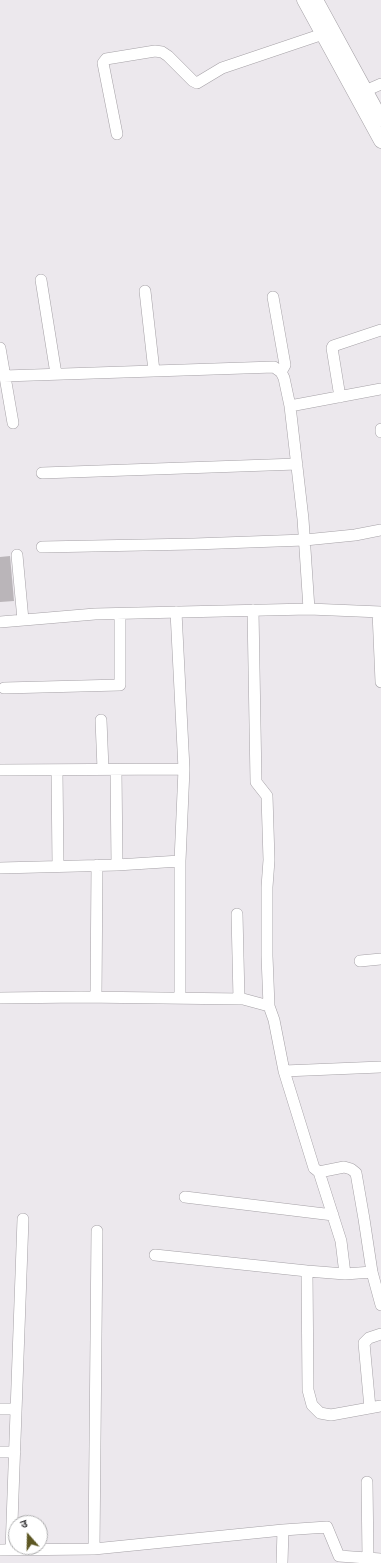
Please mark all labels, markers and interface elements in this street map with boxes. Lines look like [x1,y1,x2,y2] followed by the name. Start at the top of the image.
[8,1515,48,1555] north arrow
[19,1517,29,1531] text: उ

